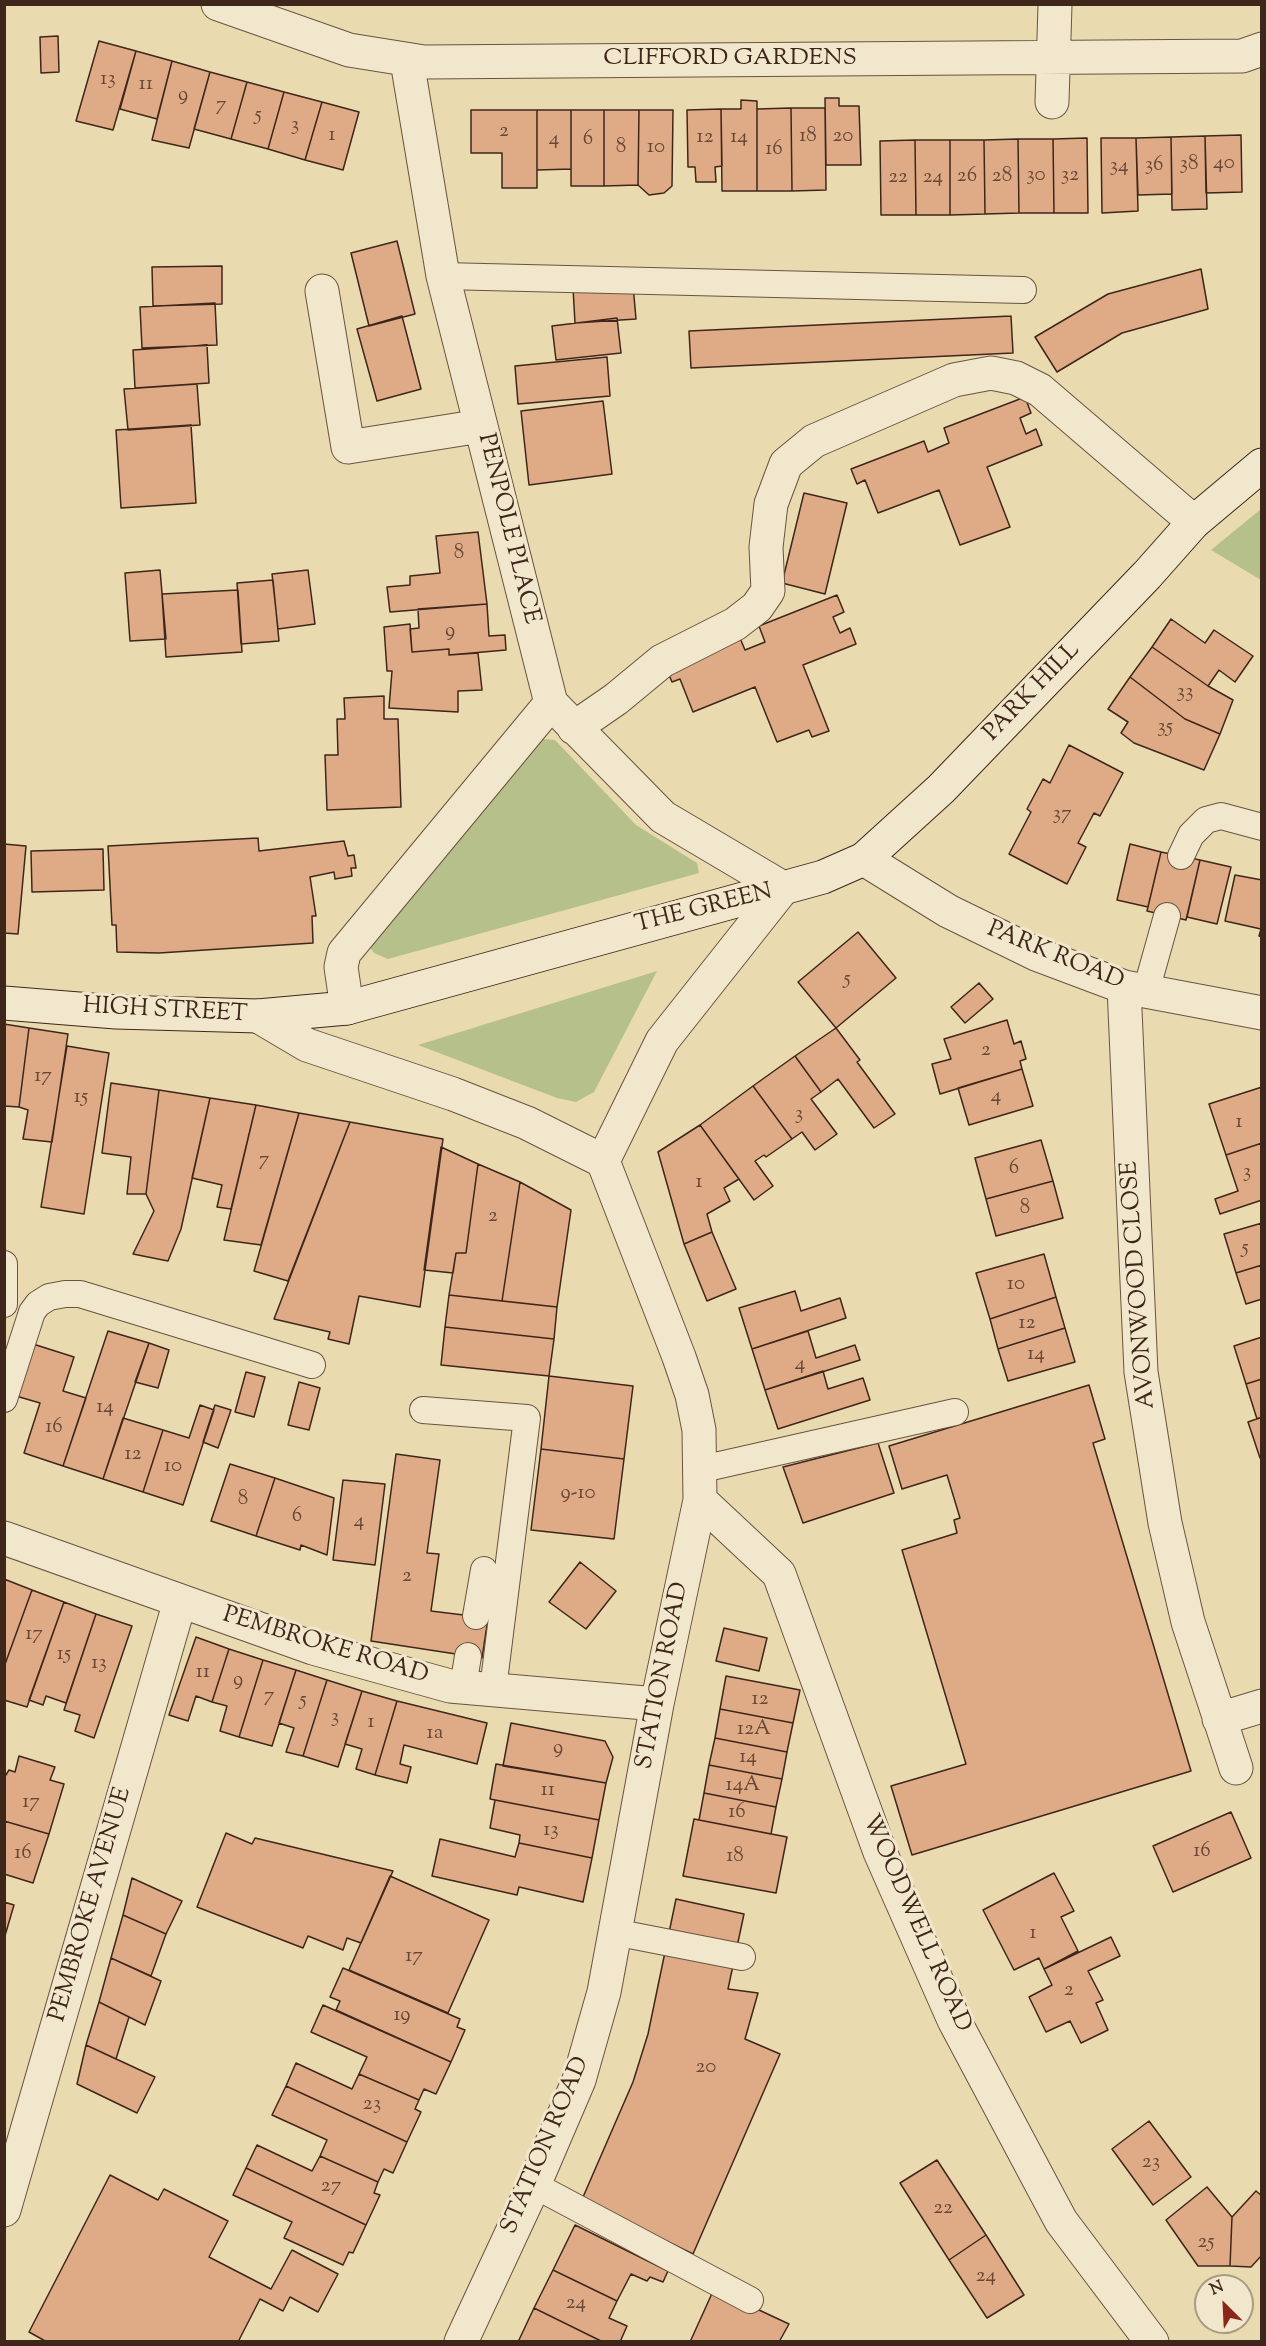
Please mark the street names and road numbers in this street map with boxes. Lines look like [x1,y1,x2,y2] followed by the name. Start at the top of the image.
[603,46,857,74] street label: CLIFFORD GARDENS
[469,431,545,627] street label: PENPOLE PLACE
[979,638,1087,748] street label: PARK HILL
[632,879,776,941] street label: THE GREEN
[982,917,1128,997] street label: PARK ROAD
[82,993,248,1031] street label: HIGH STREET
[1117,1160,1163,1410] street label: AVONWOOD CLOSE
[632,1580,696,1772] street label: STATION ROAD
[219,1602,431,1692] street label: PEMBROKE ROAD
[45,1785,139,2025] street label: PEMBROKE AVENUE
[854,1811,976,2037] street label: WOODWELL ROAD
[497,2053,597,2239] street label: STATION ROAD

